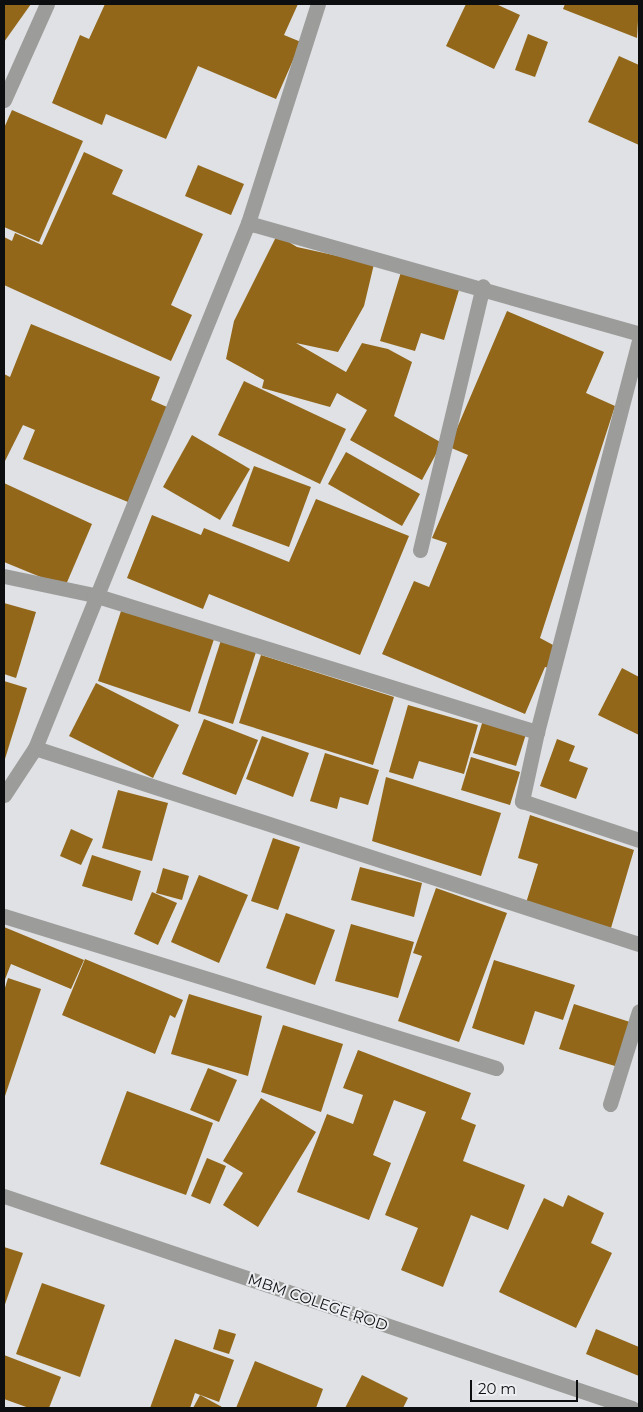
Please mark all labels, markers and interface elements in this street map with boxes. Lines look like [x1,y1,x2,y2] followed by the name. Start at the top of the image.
[246,1270,390,1334] street label: MBM COLEGE ROD
[473,1370,580,1402] scale bar
[478,1379,516,1398] text: 20 m

